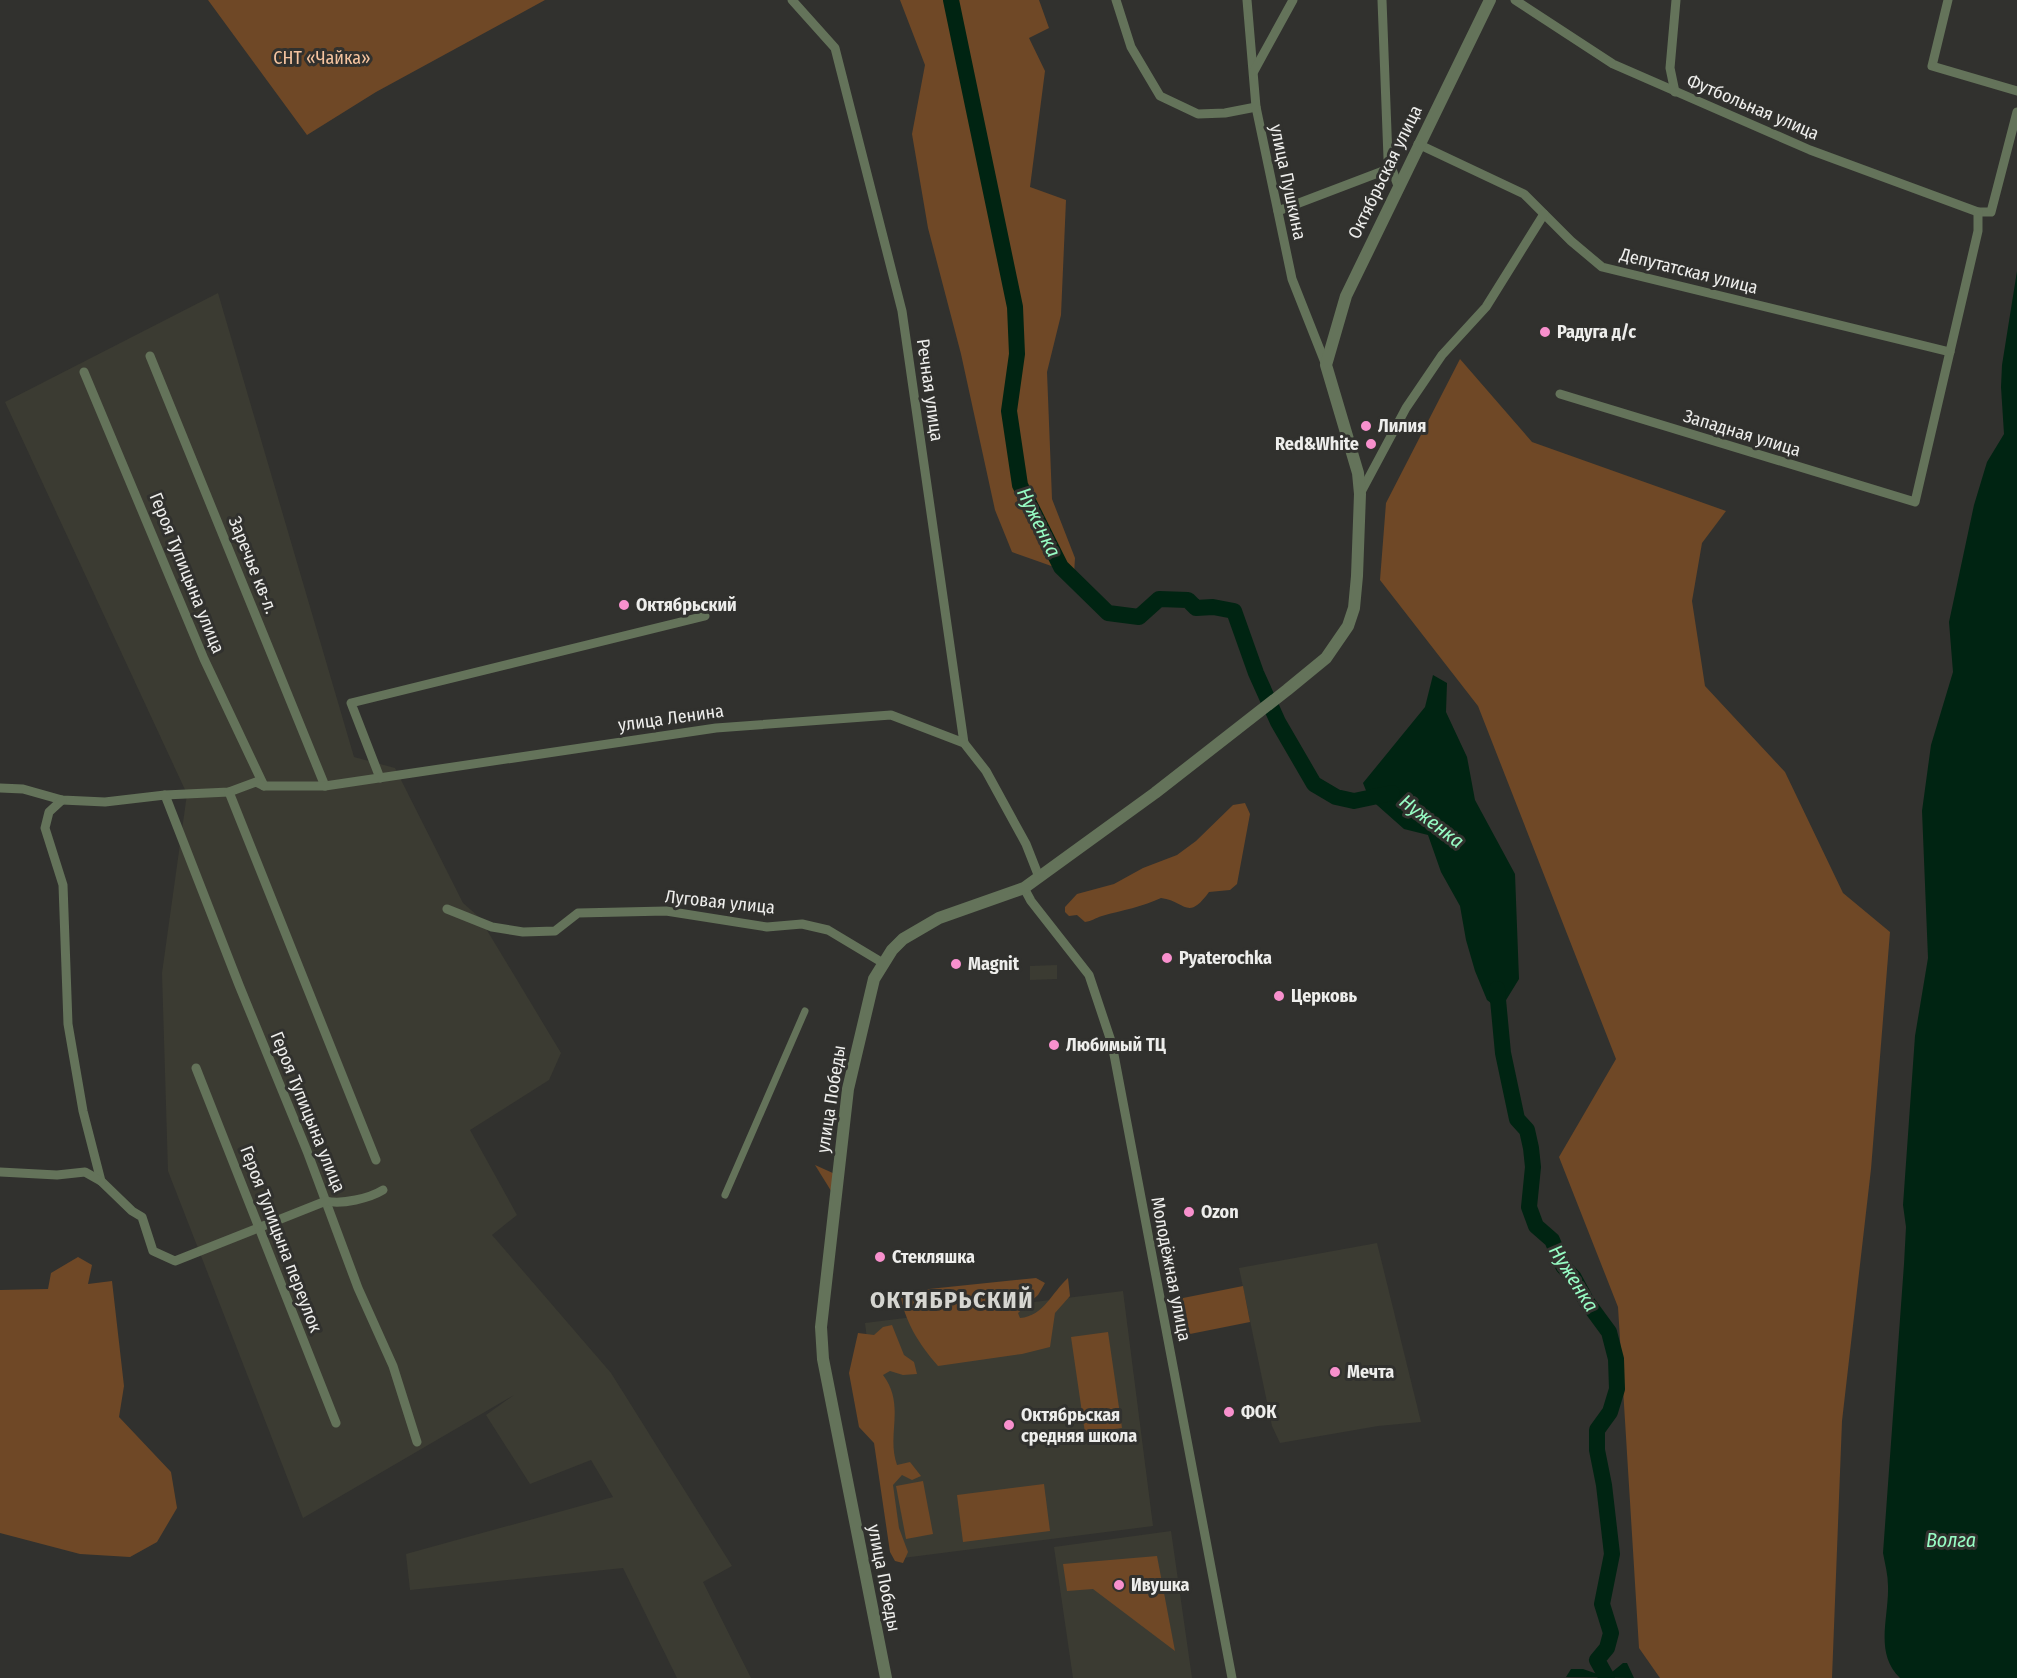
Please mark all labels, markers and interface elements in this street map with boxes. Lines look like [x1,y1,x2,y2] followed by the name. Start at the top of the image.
[273,47,371,69] park label: СНТ «Чайка»
[1684,69,1822,145] street label: Футбольная улица
[1343,101,1427,242] street label: Октябрьская улица
[1265,122,1311,242] street label: улица Пушкина
[1617,243,1760,299] street label: Депутатская улица
[1557,321,1636,343] place label: Радуга д/с
[1538,325,1552,339] marker: Радуга д/с
[912,337,948,443] street label: Речная улица
[1681,405,1803,461] street label: Западная улица
[1378,415,1426,437] place label: Лилия
[1359,419,1373,433] marker: Лилия
[1275,433,1359,455] place label: Red&White
[1364,437,1378,451] marker: Red&White
[1012,483,1066,561] water label: Нуженка
[145,489,229,657] street label: Героя Тупицына улица
[224,513,283,617] street label: Заречье кв-л.
[636,594,737,616] place label: Октябрьский
[617,598,631,612] marker: Октябрьский
[617,700,725,736] street label: улица Ленина
[1395,789,1469,853] water label: Нуженка
[664,885,776,919] street label: Луговая улица
[1179,947,1272,969] place label: Pyaterochka
[1160,951,1174,965] marker: Pyaterochka
[968,953,1020,975] place label: Magnit
[949,957,963,971] marker: Magnit
[1291,985,1358,1007] place label: Церковь
[1272,989,1286,1003] marker: Церковь
[266,1028,350,1196] street label: Героя Тупицына улица
[1066,1034,1167,1056] place label: Любимый ТЦ
[1047,1038,1061,1052] marker: Любимый ТЦ
[812,1044,850,1154] street label: улица Победы
[235,1143,327,1336] street label: Героя Тупицына переулок
[1146,1195,1196,1343] street label: Молодёжная улица
[1201,1201,1239,1223] place label: Ozon
[1182,1205,1196,1219] marker: Ozon
[1544,1240,1604,1316] water label: Нуженка
[892,1246,975,1268] place label: Стекляшка
[873,1250,887,1264] marker: Стекляшка
[870,1286,1034,1314] district label: ОКТЯБРЬСКИЙ
[1347,1361,1394,1383] place label: Мечта
[1328,1365,1342,1379] marker: Мечта
[1241,1401,1277,1423] place label: ФОК
[1021,1404,1137,1447] place label: Октябрьская средняя школа
[1222,1405,1236,1419] marker: ФОК
[1002,1418,1016,1432] marker: Октябрьская средняя школа
[863,1523,905,1633] street label: улица Победы
[1926,1528,1976,1552] water label: Волга
[1131,1574,1190,1596] place label: Ивушка
[1112,1578,1126,1592] marker: Ивушка

